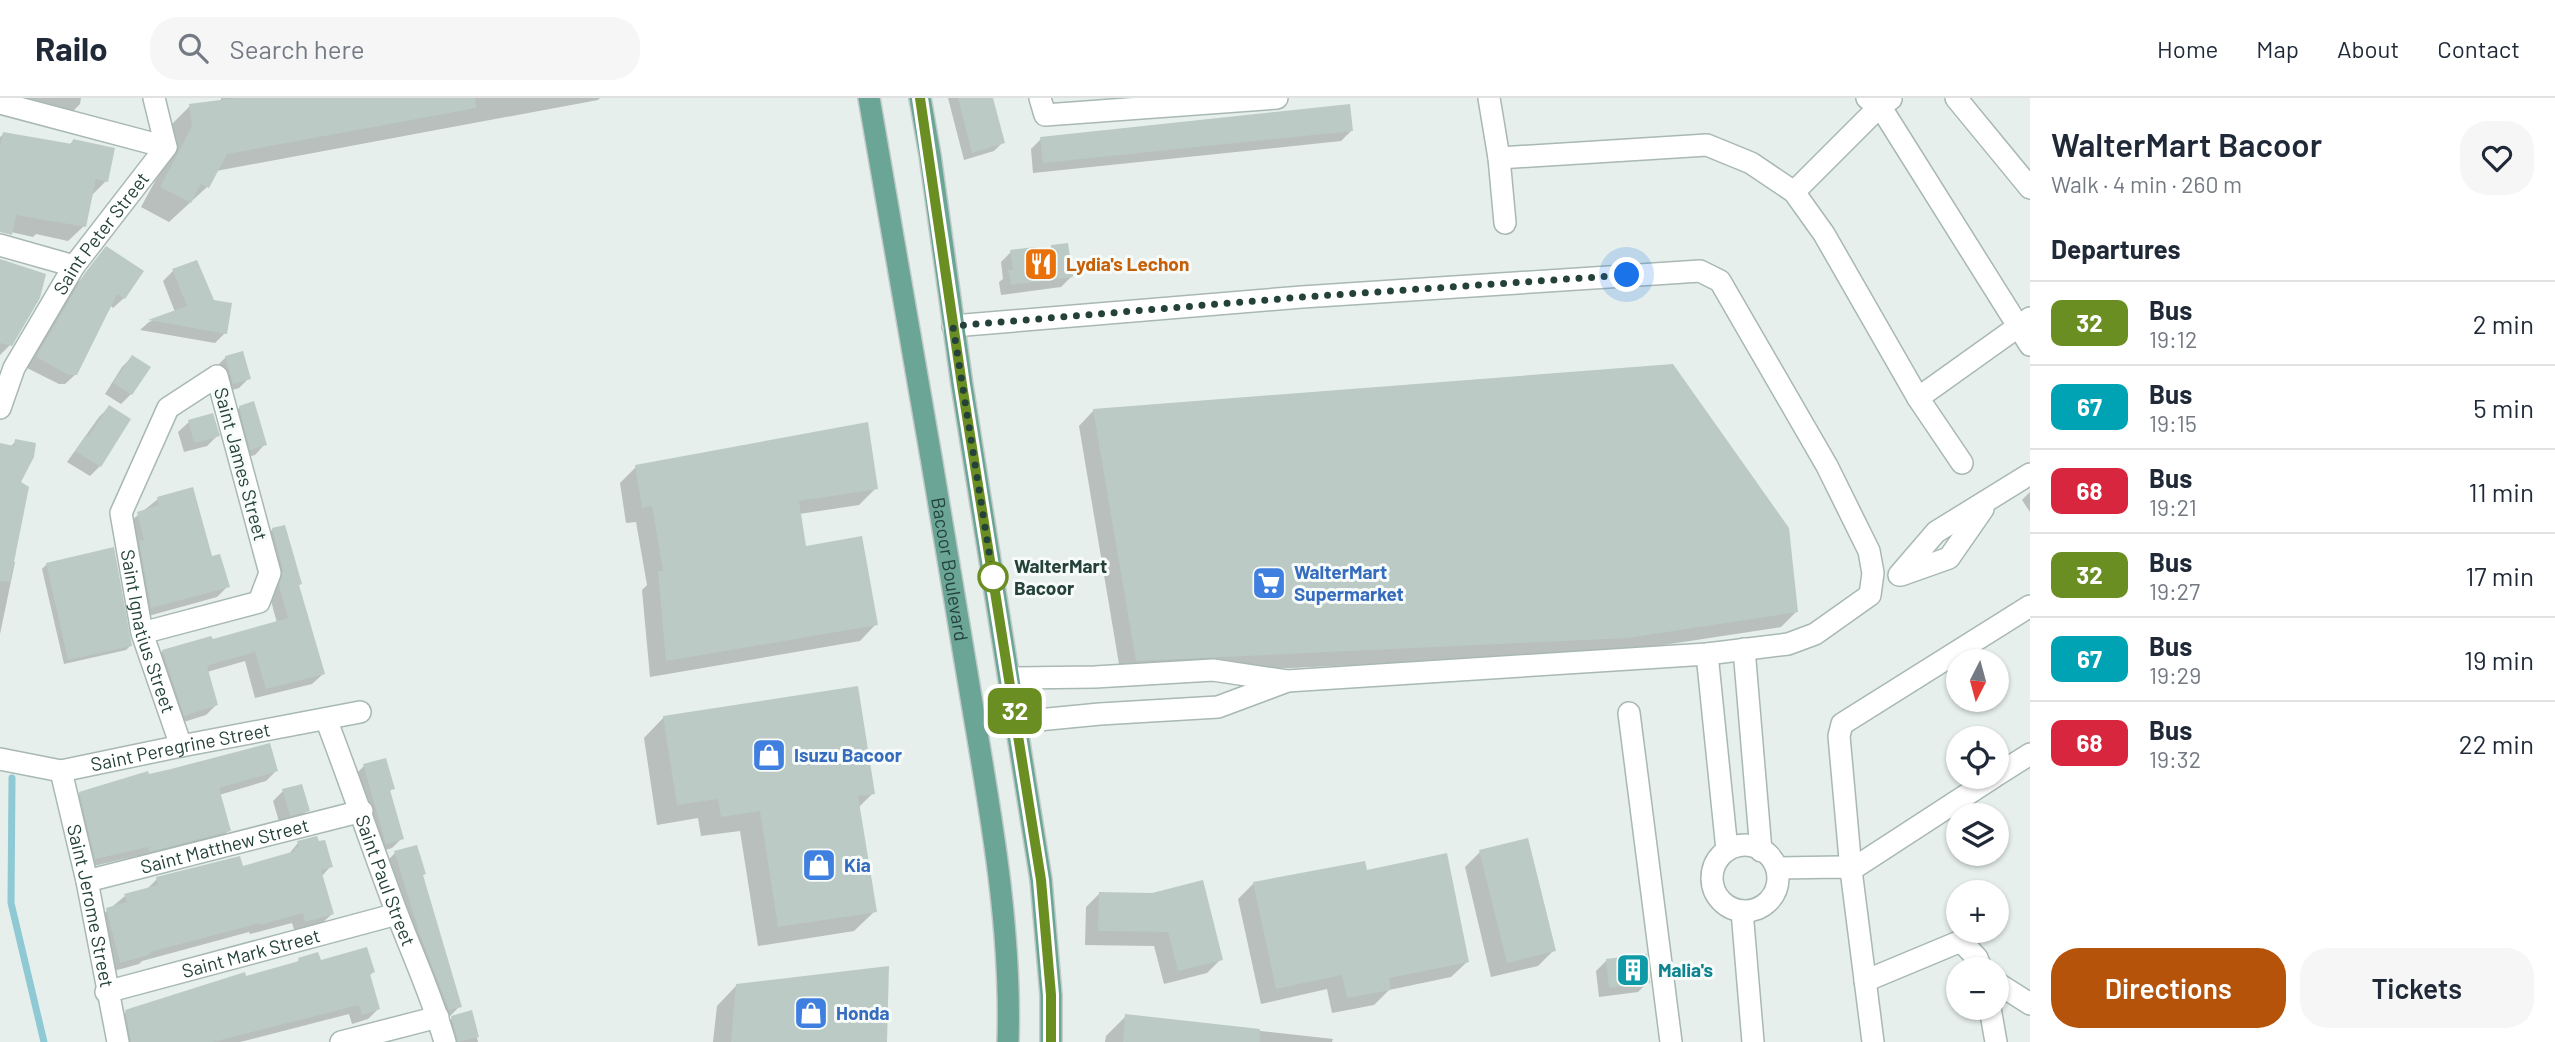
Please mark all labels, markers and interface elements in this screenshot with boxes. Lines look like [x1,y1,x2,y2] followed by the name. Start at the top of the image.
[150,17,640,80] search box
[35,28,108,68] text: Railo
[174,29,212,67] icon: search
[230,33,365,64] text: Search here
[2157,34,2218,63] text: Home
[2256,34,2299,63] text: Map
[2337,34,2399,63] text: About
[2437,34,2520,63] text: Contact
[2460,121,2534,195] button: heart
[2051,124,2322,164] text: WalterMart Bacoor
[48,167,154,298] street label: Saint Peter Street
[2051,170,2242,198] text: Walk · 4 min · 260 m
[2051,233,2181,264] text: Departures
[1022,245,1060,283] restaurant icon: Lydia's Lechon
[1066,252,1189,275] place label: Lydia's Lechon
[1609,257,1644,292] your location
[2149,294,2192,325] text: Bus
[2076,308,2103,337] text: 32
[2473,308,2534,339] text: 2 min
[2149,325,2197,353] text: 19:12
[2149,378,2192,409] text: Bus
[210,385,273,543] street label: Saint James Street
[2077,392,2102,421] text: 67
[2473,392,2534,423] text: 5 min
[2149,409,2197,437] text: 19:15
[2149,462,2192,493] text: Bus
[2077,476,2102,505] text: 68
[2468,476,2534,507] text: 11 min
[2149,493,2197,521] text: 19:21
[927,495,974,643] street label: Bacoor Boulevard
[2149,546,2192,577] text: Bus
[117,548,181,716] street label: Saint Ignatius Street
[1014,554,1107,599] place label: WalterMart Bacoor
[1294,560,1404,605] place label: WalterMart Supermarket
[2076,560,2103,589] text: 32
[2465,560,2534,591] text: 17 min
[978,562,1008,592] marker: WalterMart Bacoor
[1250,564,1288,602] supermarket icon: WalterMart Supermarket
[2149,577,2200,605] text: 19:27
[2149,630,2192,661] text: Bus
[2077,644,2102,673] text: 67
[2464,644,2534,675] text: 19 min
[1946,649,2009,712] north arrow
[1946,649,2009,1020] map controls
[2149,661,2201,689] text: 19:29
[984,688,1046,734] line badge: 32
[1002,696,1028,725] text: 32
[2149,714,2192,745] text: Bus
[88,717,272,776] street label: Saint Peregrine Street
[1946,726,2009,789] button: locate
[2077,728,2102,757] text: 68
[2459,728,2534,759] text: 22 min
[750,736,788,774] shop icon: Isuzu Bacoor
[794,743,903,766] place label: Isuzu Bacoor
[2149,745,2201,773] text: 19:32
[1946,803,2009,866] button: layers
[351,812,421,949] street label: Saint Paul Street
[138,813,311,878] street label: Saint Matthew Street
[63,822,119,989] street label: Saint Jerome Street
[800,846,838,884] shop icon: Kia
[844,853,871,876] place label: Kia
[1946,880,2009,943] button: +
[179,923,322,982] street label: Saint Mark Street
[2051,948,2286,1028] button: Directions
[2300,948,2534,1028] button: Tickets
[1614,951,1652,989] building icon: Malia's
[1946,957,2009,1020] button: −
[1658,958,1713,981] place label: Malia's
[792,994,830,1032] shop icon: Honda
[836,1001,890,1024] place label: Honda

